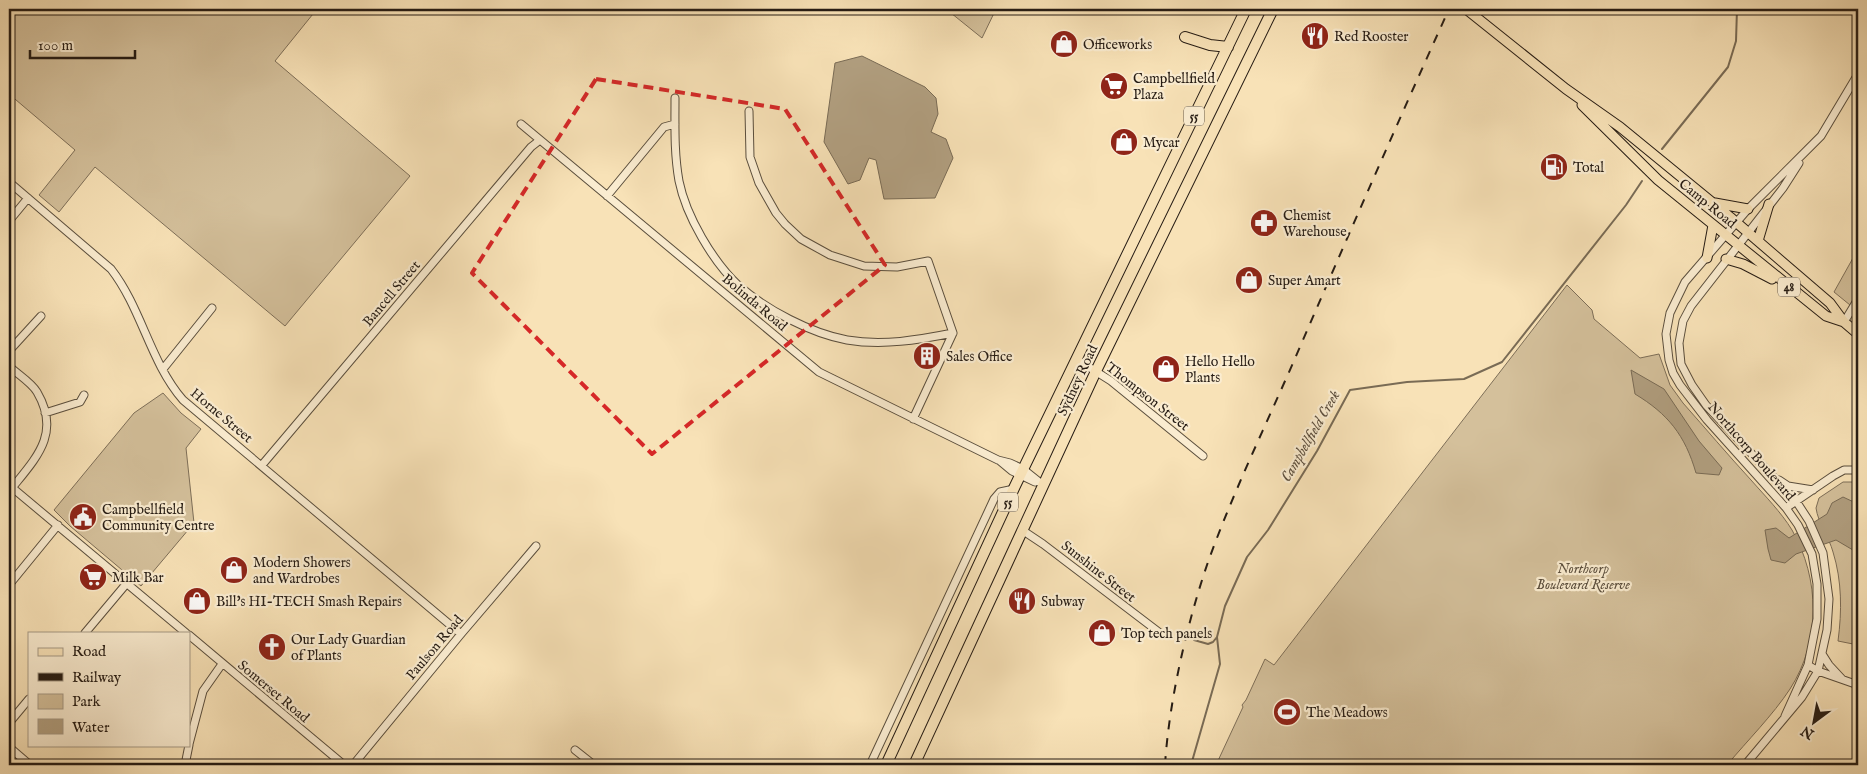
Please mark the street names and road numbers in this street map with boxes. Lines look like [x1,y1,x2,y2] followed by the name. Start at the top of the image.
[1184,106,1204,125] road number: 55
[1675,175,1740,233] street label: Camp Road
[359,257,425,330] street label: Bancell Street
[718,270,791,336] street label: Bolinda Road
[1778,278,1800,296] road number: 48
[1054,341,1102,419] street label: Sydney Road
[1102,359,1193,435] street label: Thompson Street
[186,384,256,447] street label: Horne Street
[1703,399,1799,505] street label: Northcorp Boulevard
[998,492,1018,512] road number: 55
[1057,537,1139,607] street label: Sunshine Street
[402,611,468,684] street label: Paulson Road
[234,657,313,727] street label: Somerset Road

